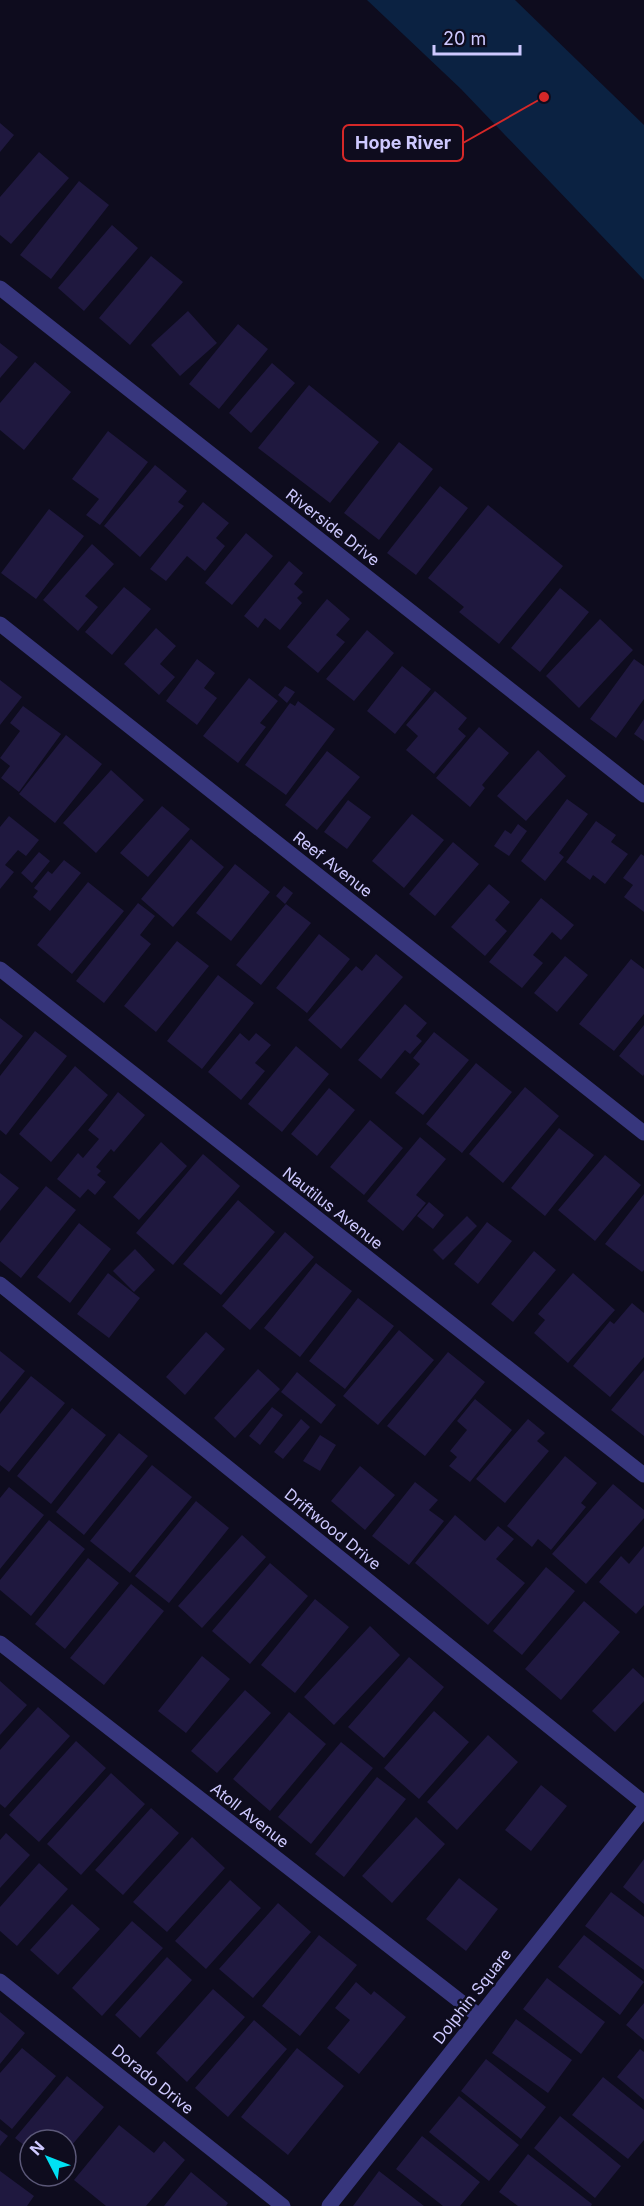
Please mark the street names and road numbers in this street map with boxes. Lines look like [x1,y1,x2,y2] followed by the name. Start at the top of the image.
[282,484,384,570] street label: Riverside Drive
[289,827,377,901] street label: Reef Avenue
[279,1163,387,1253] street label: Nautilus Avenue
[281,1484,385,1574] street label: Driftwood Drive
[207,1778,293,1852] street label: Atoll Avenue
[429,1944,515,2048] street label: Dolphin Square
[108,2040,198,2118] street label: Dorado Drive

